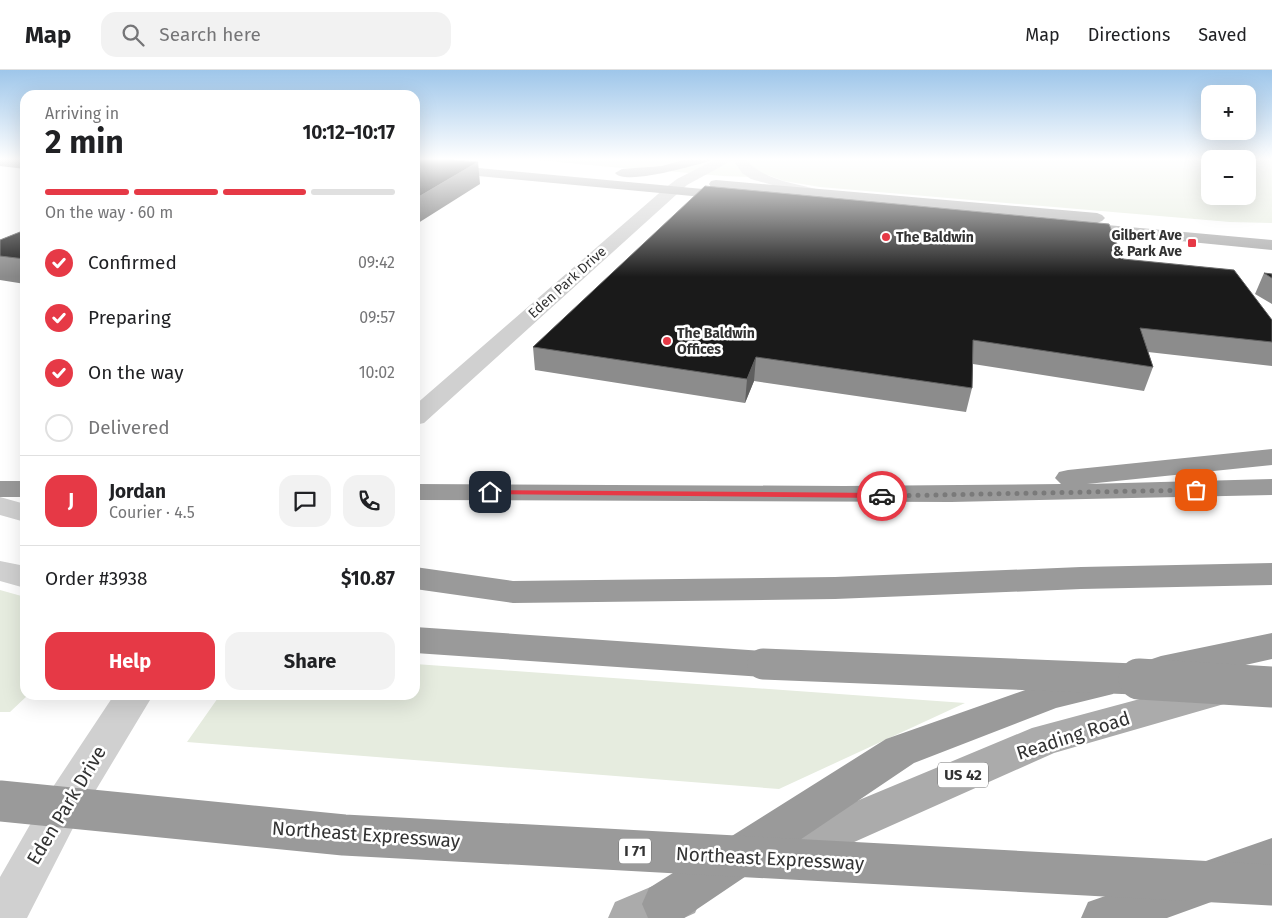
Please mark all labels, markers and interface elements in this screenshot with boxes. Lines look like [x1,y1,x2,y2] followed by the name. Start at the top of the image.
[101,12,451,57] search box
[25,21,71,49] text: Map
[119,21,147,49] icon: search
[159,23,261,46] text: Search here
[1025,24,1060,46] text: Map
[1088,24,1170,46] text: Directions
[1198,24,1247,46] text: Saved
[1201,85,1256,205] map controls
[1201,85,1256,140] button: +
[45,104,119,123] text: Arriving in
[302,121,395,144] text: 10:12–10:17
[45,123,124,161] text: 2 min
[1201,150,1256,205] button: −
[45,203,173,222] text: On the way · 60 m
[1111,227,1182,260] place label: Gilbert Ave & Park Ave
[896,229,974,246] place label: The Baldwin
[880,231,892,243] marker: The Baldwin
[1186,237,1198,249] marker: Gilbert Ave & Park Ave
[525,243,610,322] street label: Eden Park Drive
[45,249,73,277] icon: check
[88,251,177,274] text: Confirmed
[358,253,395,272] text: 09:42
[45,304,73,332] icon: check
[88,306,171,329] text: Preparing
[359,308,395,327] text: 09:57
[677,325,755,358] place label: The Baldwin Offices
[661,335,673,347] marker: The Baldwin Offices
[45,359,73,387] icon: check
[88,361,184,384] text: On the way
[359,363,395,382] text: 10:02
[88,416,170,439] text: Delivered
[1175,469,1217,511] pin
[469,471,511,513] pin
[857,471,907,521] courier
[279,475,331,527] button: chat
[343,475,395,527] button: phone
[1182,476,1210,504] icon: bag
[476,478,504,506] icon: home
[109,480,166,503] text: Jordan
[868,482,896,510] icon: car
[68,489,74,512] text: J
[109,503,195,522] text: Courier · 4.5
[45,567,148,590] text: Order #3938
[341,567,395,590] text: $10.87
[45,632,215,690] button: Help
[225,632,395,690] button: Share
[1013,706,1133,765] street label: Reading Road
[22,742,111,869] street label: Eden Park Drive
[938,762,988,788] road number: US 42
[271,816,461,853] street label: Northeast Expressway
[619,838,651,864] road number: I 71
[675,842,865,875] street label: Northeast Expressway

